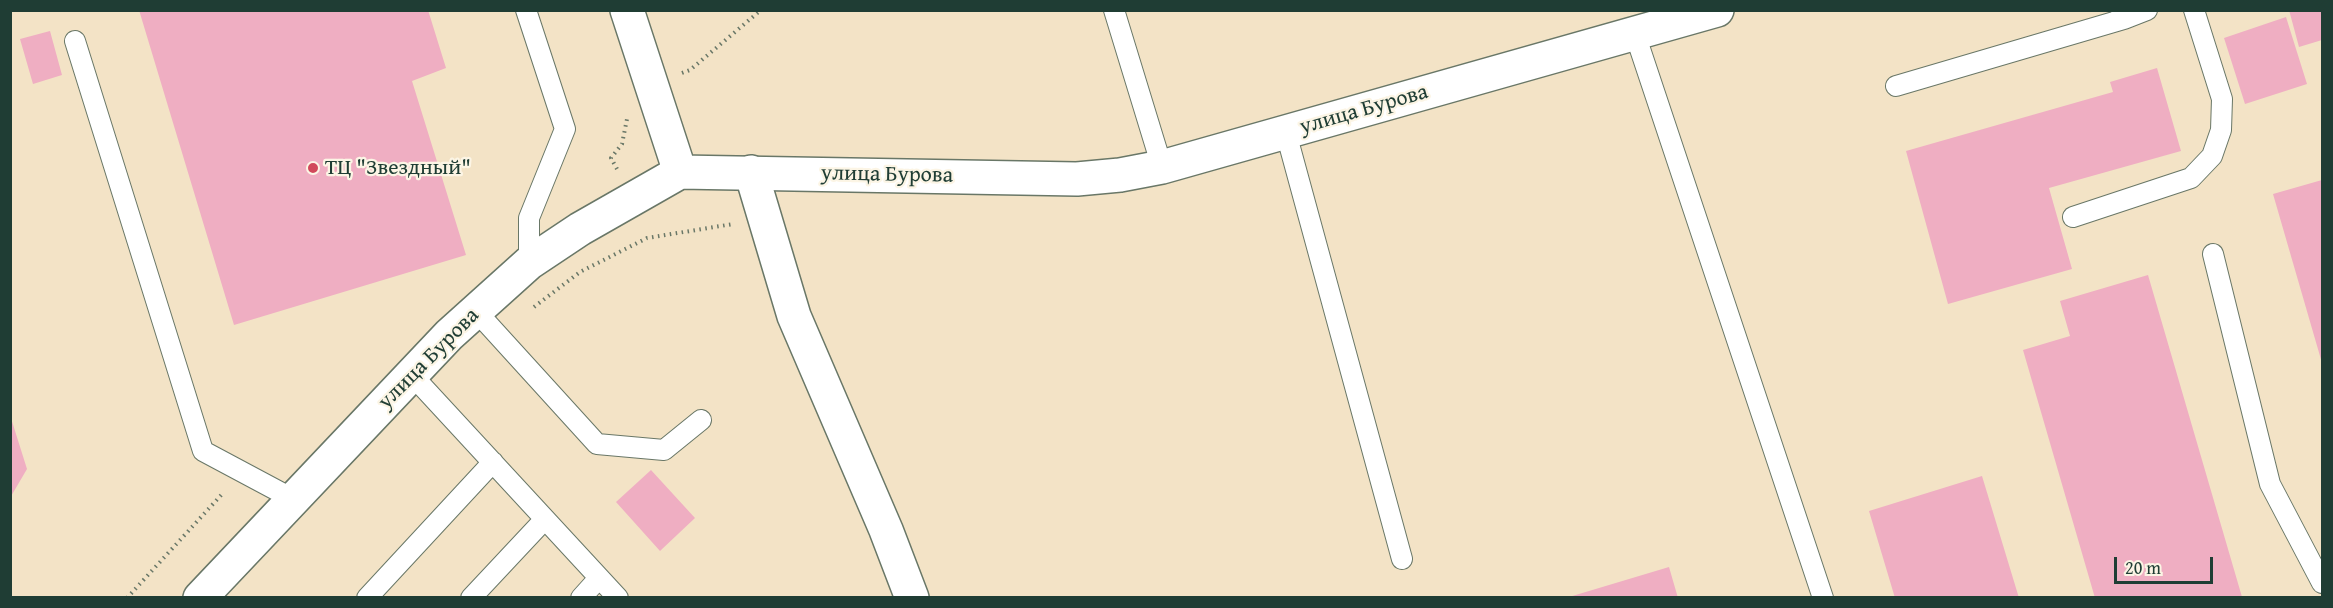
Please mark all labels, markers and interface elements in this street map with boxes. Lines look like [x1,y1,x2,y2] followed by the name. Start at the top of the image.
[1297,79,1431,141] street label: улица Бурова
[325,155,471,181] place label: ТЦ "Звездный"
[306,161,320,175] marker: ТЦ "Звездный"
[821,161,953,189] street label: улица Бурова
[373,303,485,415] street label: улица Бурова
[2117,545,2216,583] scale bar
[2125,554,2161,581] text: 20 m

